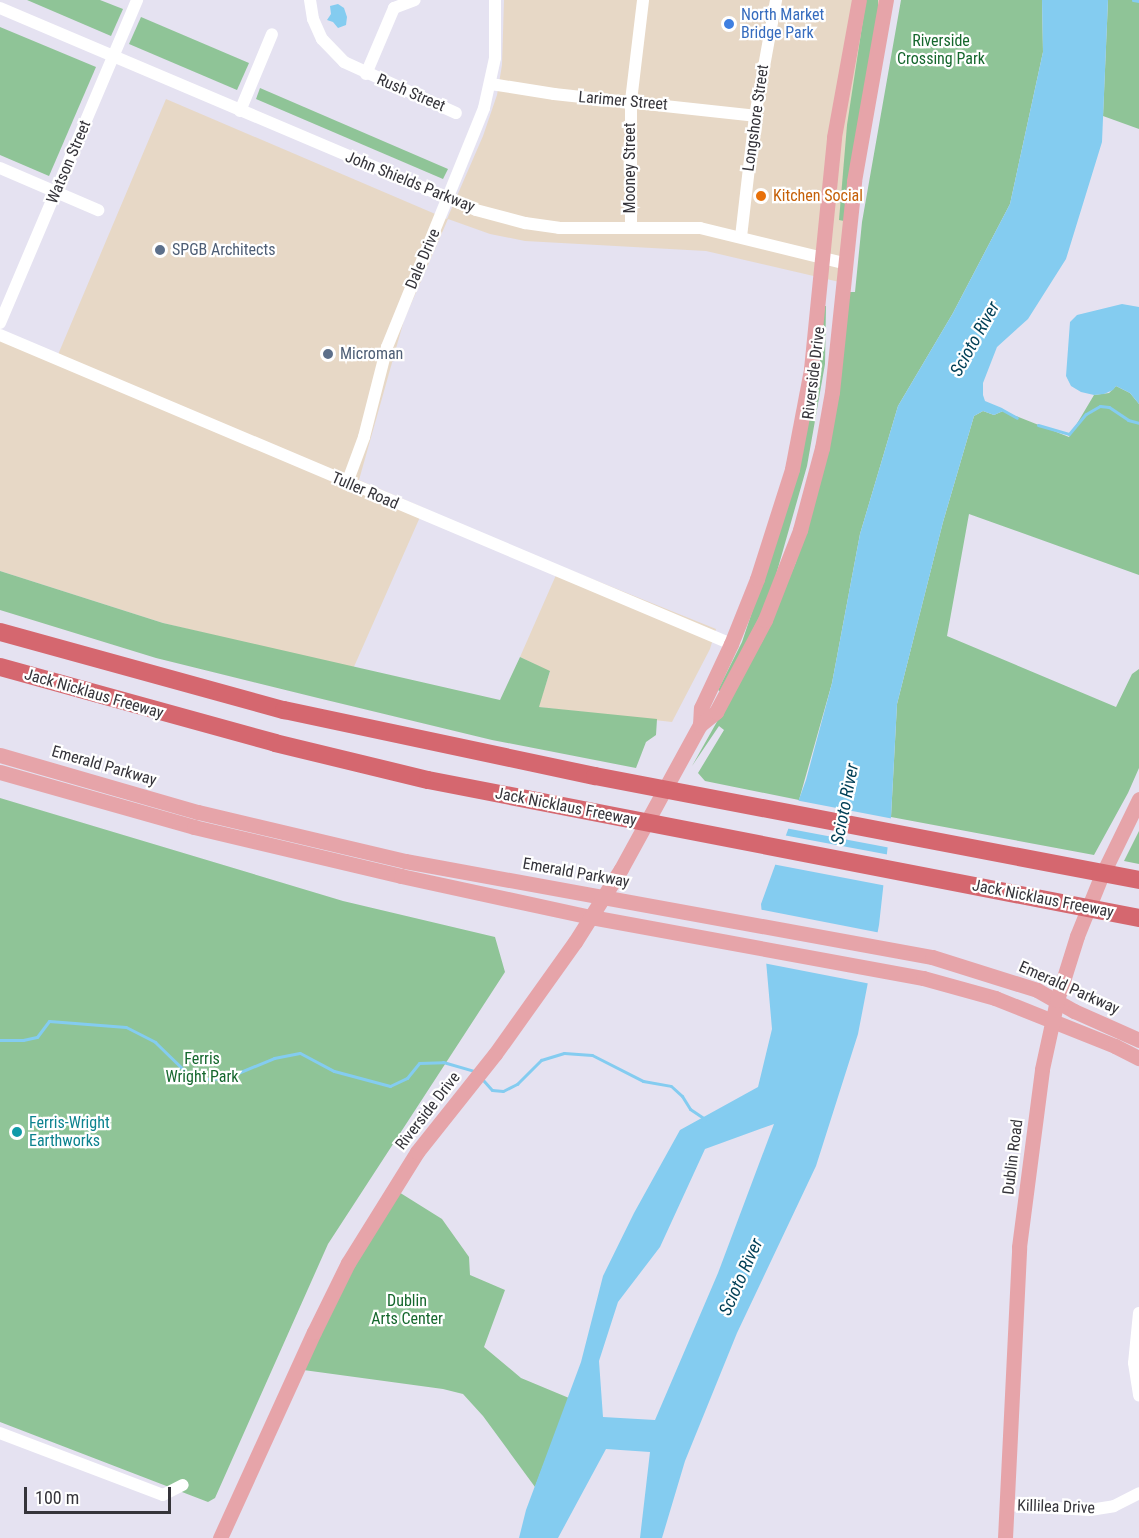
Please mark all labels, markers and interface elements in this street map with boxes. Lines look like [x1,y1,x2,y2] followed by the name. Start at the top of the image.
[741,5,824,43] place label: North Market Bridge Park
[722,17,736,31] marker: North Market Bridge Park
[897,31,985,69] park label: Riverside Crossing Park
[739,63,773,173] street label: Longshore Street
[374,70,448,116] street label: Rush Street
[578,88,668,114] street label: Larimer Street
[43,117,95,207] street label: Watson Street
[620,122,640,214] street label: Mooney Street
[343,147,477,217] street label: John Shields Parkway
[773,186,863,206] place label: Kitchen Social
[754,189,768,203] marker: Kitchen Social
[402,226,444,292] street label: Dale Drive
[172,240,275,260] place label: SPGB Architects
[153,243,167,257] marker: SPGB Architects
[946,298,1004,380] water label: Scioto River
[799,326,829,420] street label: Riverside Drive
[340,344,403,364] place label: Microman
[321,347,335,361] marker: Microman
[329,468,401,514] street label: Tuller Road
[22,665,166,723] street label: Jack Nicklaus Freeway
[49,742,159,790] street label: Emerald Parkway
[827,762,863,846] water label: Scioto River
[494,784,638,830] street label: Jack Nicklaus Freeway
[521,854,631,892] street label: Emerald Parkway
[971,876,1115,922] street label: Jack Nicklaus Freeway
[1016,957,1122,1019] street label: Emerald Parkway
[165,1049,239,1087] park label: Ferris Wright Park
[392,1068,464,1154] street label: Riverside Drive
[29,1113,110,1151] place label: Ferris-Wright Earthworks
[999,1118,1027,1196] street label: Dublin Road
[10,1125,24,1139] marker: Ferris-Wright Earthworks
[714,1235,768,1319] water label: Scioto River
[371,1291,443,1329] park label: Dublin Arts Center
[27,1475,174,1513] scale bar
[35,1487,79,1508] text: 100 m
[1017,1496,1095,1518] street label: Killilea Drive

